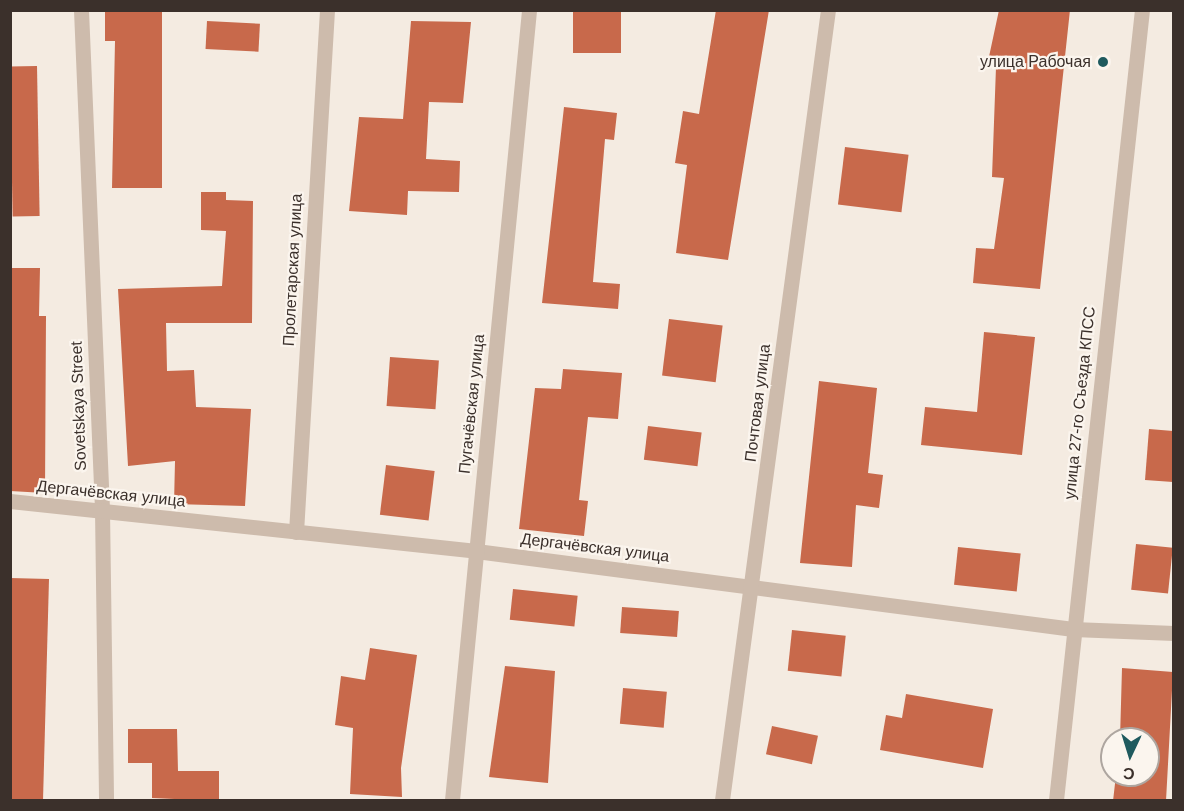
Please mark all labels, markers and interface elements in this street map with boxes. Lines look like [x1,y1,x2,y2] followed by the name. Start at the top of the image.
[980,52,1091,72] place label: улица Рабочая
[1096,55,1110,69] marker: улица Рабочая
[279,193,307,347] street label: Пролетарская улица
[1060,305,1100,501] street label: улица 27-го Съезда КПСС
[455,333,489,475] street label: Пугачёвская улица
[67,341,91,471] street label: Sovetskaya Street
[741,343,775,463] street label: Почтовая улица
[36,477,186,511] street label: Дергачёвская улица
[520,529,670,567] street label: Дергачёвская улица
[1100,727,1160,787] north arrow
[1122,765,1135,782] text: С

